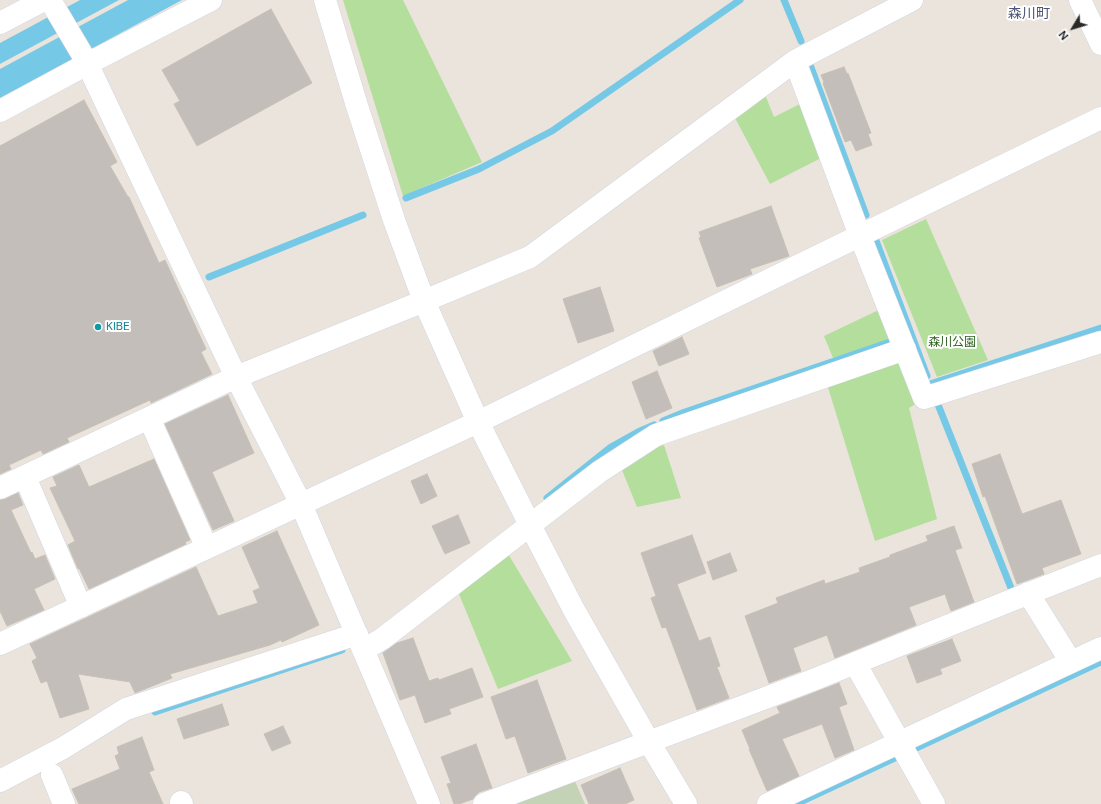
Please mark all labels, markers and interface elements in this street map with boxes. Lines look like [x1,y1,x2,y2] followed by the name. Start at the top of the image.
[1008,6,1050,22] district label: 森川町
[1053,8,1093,48] north arrow
[1056,28,1072,43] text: N
[106,320,130,334] place label: KIBE
[93,322,103,332] marker: KIBE
[928,336,976,350] park label: 森川公園

